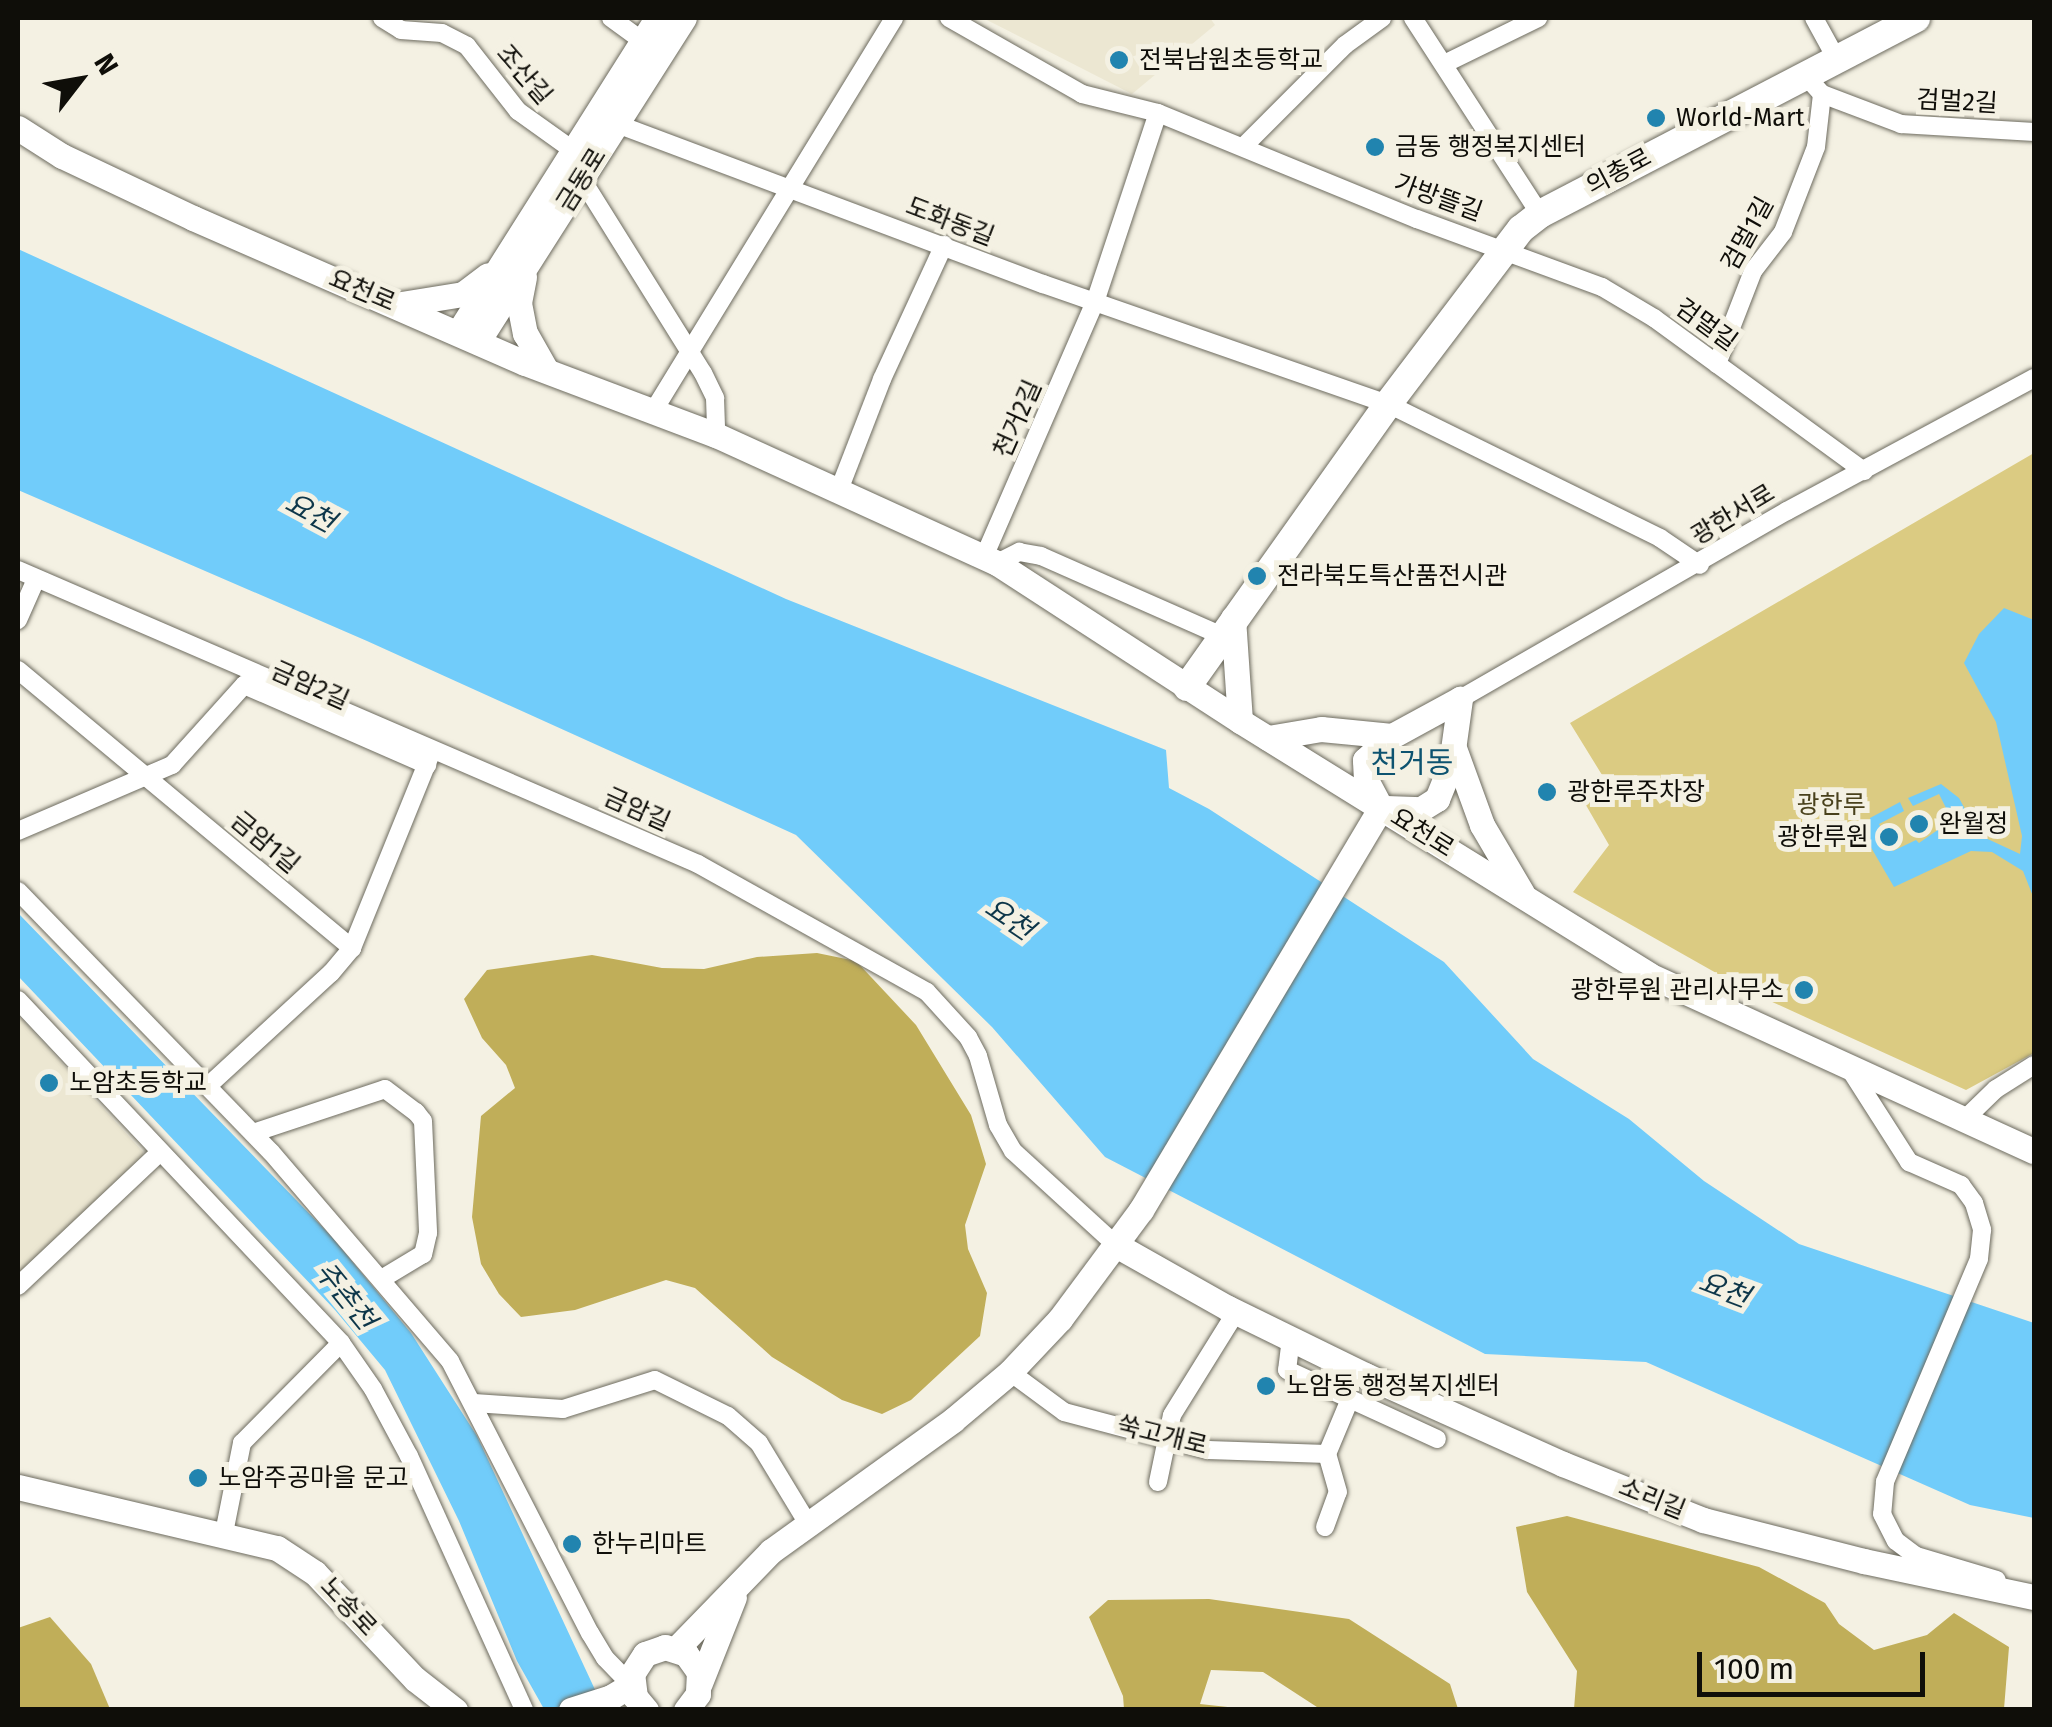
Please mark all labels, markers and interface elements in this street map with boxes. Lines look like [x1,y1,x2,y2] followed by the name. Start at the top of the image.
[30,30,130,130] north arrow
[490,39,558,111] street label: 조산길
[1139,45,1323,75] place label: 전북남원초등학교
[87,48,125,81] text: N
[1108,49,1130,71] marker: 전북남원초등학교
[1916,85,1998,119] street label: 검멀2길
[1676,103,1805,133] place label: World-Mart
[1645,107,1667,129] marker: World-Mart
[1395,132,1586,162] place label: 금동 행정복지센터
[1364,136,1386,158] marker: 금동 행정복지센터
[551,143,613,217] street label: 금동로
[1581,143,1657,201] street label: 의총로
[1390,168,1486,228] street label: 가방뜰길
[902,192,998,252] street label: 도화동길
[1716,192,1780,276] street label: 검멀1길
[324,264,400,318] street label: 요천로
[1669,293,1743,357] street label: 검멀길
[988,376,1048,462] street label: 천거2길
[1686,478,1780,552] street label: 광한서로
[279,486,341,540] water label: 요천
[1277,561,1507,591] place label: 전라북도특산품전시관
[1246,565,1268,587] marker: 전라북도특산품전시관
[267,656,353,716] street label: 금암2길
[1371,745,1453,781] district label: 천거동
[1567,777,1705,807] place label: 광한루주차장
[1536,781,1558,803] marker: 광한루주차장
[599,782,675,838] street label: 금암길
[1797,790,1865,820] park label: 광한루
[1385,802,1459,864] street label: 요천로
[225,806,305,880] street label: 금암1길
[1939,809,2008,839] place label: 완월정
[1908,813,1930,835] marker: 완월정
[1777,822,1869,852] place label: 광한루원
[1878,826,1900,848] marker: 광한루원
[978,891,1040,947] water label: 요천
[1570,975,1784,1005] place label: 광한루원 관리사무소
[1793,979,1815,1001] marker: 광한루원 관리사무소
[69,1068,207,1098] place label: 노암초등학교
[38,1072,60,1094] marker: 노암초등학교
[308,1255,382,1337] water label: 주촌천
[1694,1265,1754,1315] water label: 요천
[1286,1371,1500,1401] place label: 노암동 행정복지센터
[1255,1375,1277,1397] marker: 노암동 행정복지센터
[1114,1410,1210,1462] street label: 쑥고개로
[218,1463,409,1493] place label: 노암주공마을 문고
[187,1467,209,1489] marker: 노암주공마을 문고
[1614,1472,1690,1526] street label: 소리길
[592,1529,707,1559] place label: 한누리마트
[561,1533,583,1555] marker: 한누리마트
[314,1572,382,1642] street label: 노송로
[1702,1632,1930,1694] scale bar
[1714,1651,1794,1687] text: 100 m

